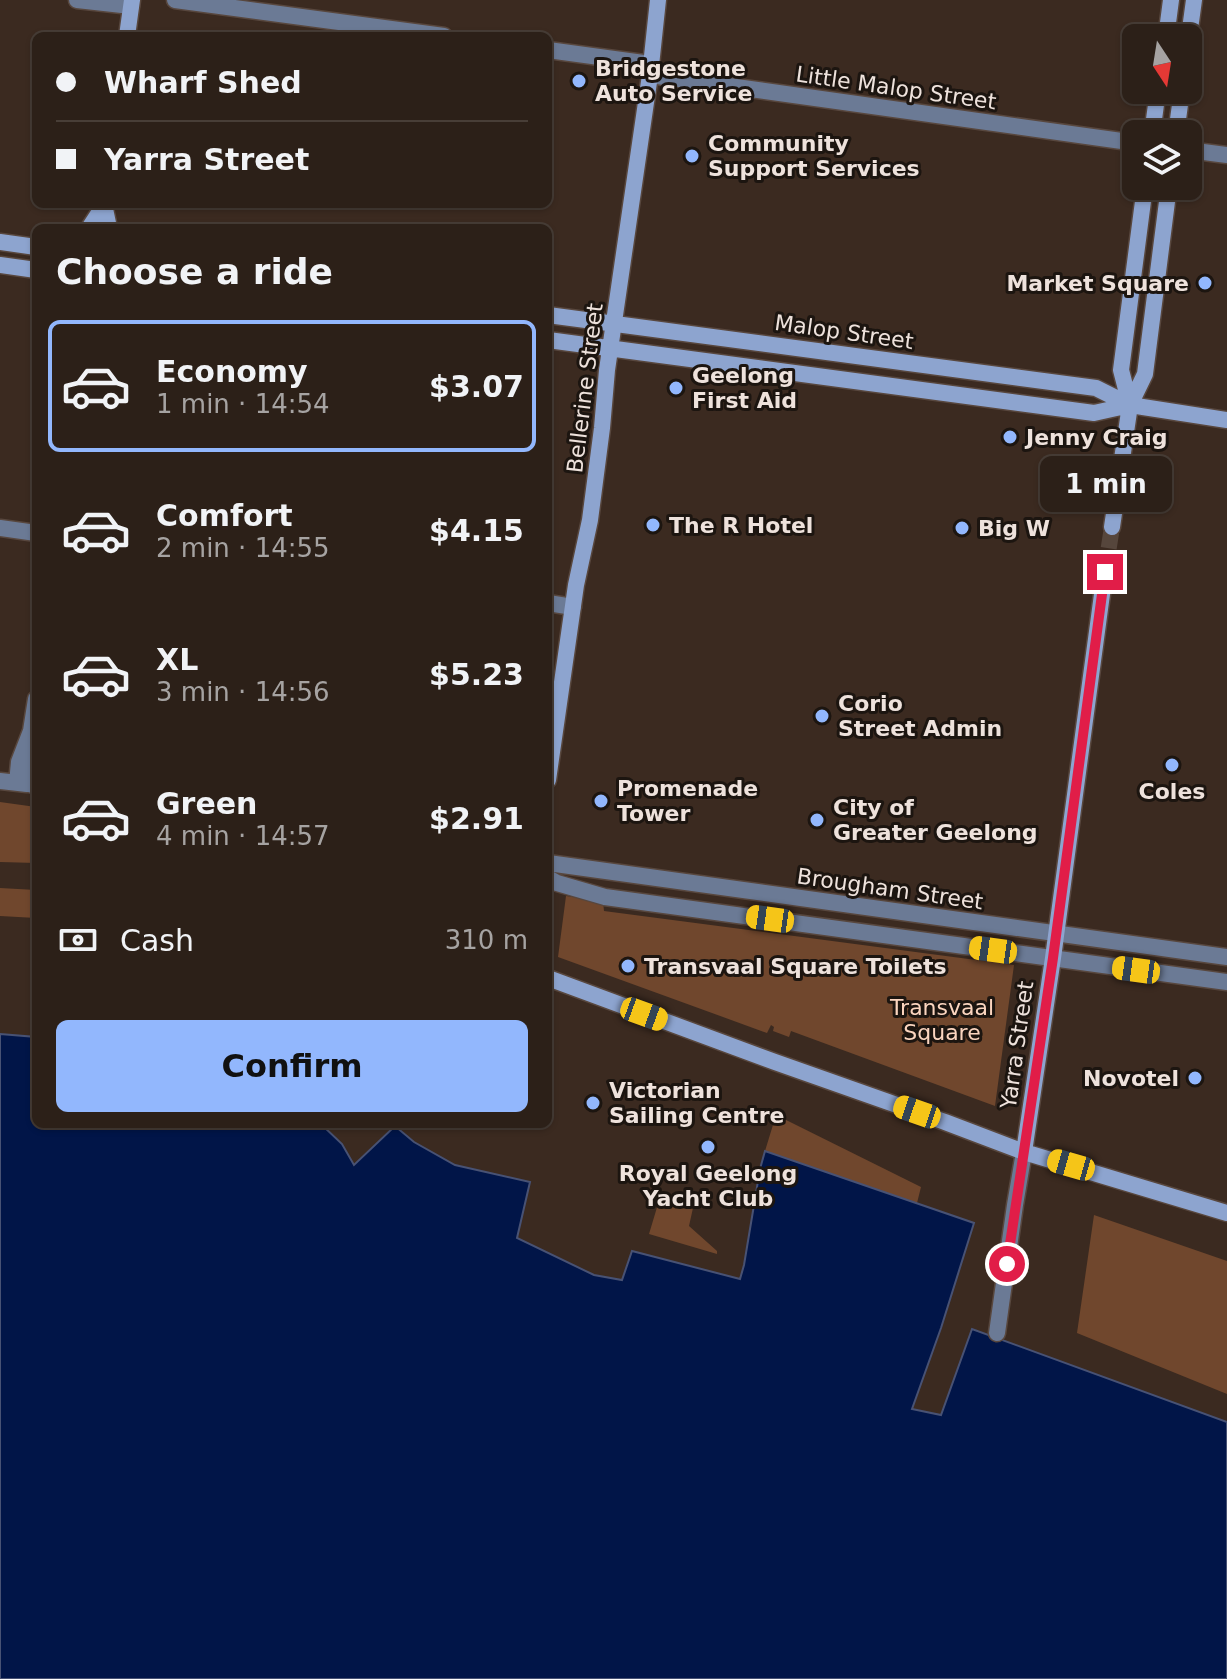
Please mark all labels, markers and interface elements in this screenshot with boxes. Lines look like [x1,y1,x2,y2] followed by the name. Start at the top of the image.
[1122,24,1202,104] north arrow
[1122,24,1202,200] map controls
[595,56,752,106] place label: Bridgestone Auto Service
[794,62,998,114] street label: Little Malop Street
[104,65,302,100] text: Wharf Shed
[570,72,588,90] marker: Bridgestone Auto Service
[1122,120,1202,200] button: layers
[708,131,920,181] place label: Community Support Services
[104,142,309,177] text: Yarra Street
[683,147,701,165] marker: Community Support Services
[56,251,333,292] text: Choose a ride
[1006,271,1189,296] place label: Market Square
[1196,274,1214,292] marker: Market Square
[562,301,608,474] street label: Bellerine Street
[773,310,915,354] street label: Malop Street
[60,350,132,422] icon: car
[156,354,308,389] text: Economy
[692,363,797,413] place label: Geelong First Aid
[429,369,524,404] text: $3.07
[667,379,685,397] marker: Geelong First Aid
[156,389,330,419] text: 1 min · 14:54
[1024,425,1168,450] place label: Jenny Craig
[1001,428,1019,446] marker: Jenny Craig
[1039,456,1171,512] callout: 1 min
[1065,469,1147,499] text: 1 min
[60,494,132,566] icon: car
[156,498,293,533] text: Comfort
[429,513,524,548] text: $4.15
[669,513,813,538] place label: The R Hotel
[644,516,662,534] marker: The R Hotel
[978,516,1050,541] place label: Big W
[953,519,971,537] marker: Big W
[156,533,330,563] text: 2 min · 14:55
[1087,554,1123,590] route end
[60,638,132,710] icon: car
[156,642,198,677] text: XL
[429,657,524,692] text: $5.23
[156,677,330,707] text: 3 min · 14:56
[838,691,1002,741] place label: Corio Street Admin
[813,707,831,725] marker: Corio Street Admin
[1163,756,1181,774] marker: Coles
[617,776,758,826] place label: Promenade Tower
[1139,779,1205,804] place label: Coles
[60,782,132,854] icon: car
[156,786,257,821] text: Green
[592,792,610,810] marker: Promenade Tower
[833,795,1038,845] place label: City of Greater Geelong
[429,801,524,836] text: $2.91
[808,811,826,829] marker: City of Greater Geelong
[156,821,330,851] text: 4 min · 14:57
[795,864,985,914] street label: Brougham Street
[745,904,795,934] car
[56,918,100,962] icon: cash
[120,923,194,958] text: Cash
[445,925,528,955] text: 310 m
[968,935,1018,965] car
[644,954,947,979] place label: Transvaal Square Toilets
[1111,955,1161,985] car
[619,957,637,975] marker: Transvaal Square Toilets
[996,979,1038,1112] street label: Yarra Street
[617,995,671,1033] car
[889,995,994,1045] park label: Transvaal Square
[56,1020,528,1112] button: Confirm
[1083,1066,1179,1091] place label: Novotel
[1186,1069,1204,1087] marker: Novotel
[609,1078,784,1128] place label: Victorian Sailing Centre
[890,1093,944,1131] car
[584,1094,602,1112] marker: Victorian Sailing Centre
[699,1138,717,1156] marker: Royal Geelong Yacht Club
[1045,1147,1097,1183] car
[619,1161,797,1211] place label: Royal Geelong Yacht Club
[989,1246,1025,1282] route start

